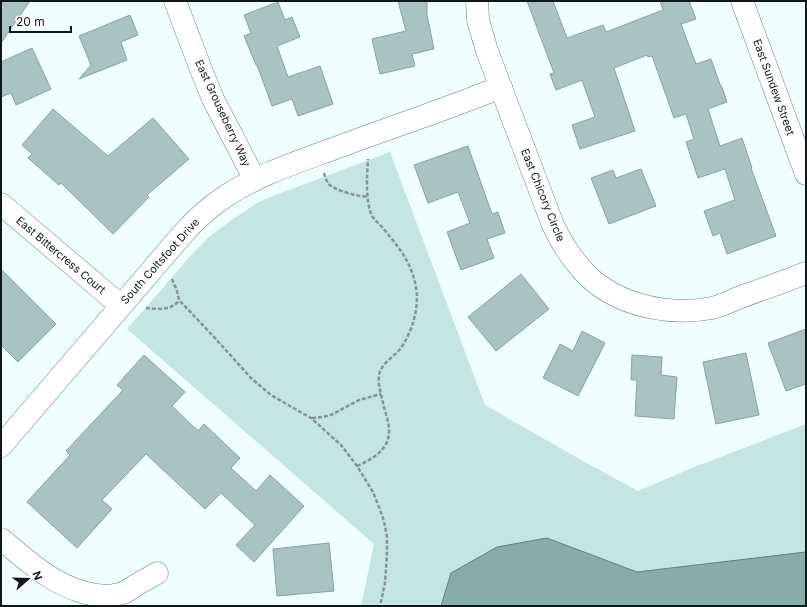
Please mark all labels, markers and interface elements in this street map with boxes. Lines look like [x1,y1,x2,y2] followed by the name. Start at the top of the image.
[10,8,71,34] scale bar
[16,14,45,29] text: 20 m
[750,37,798,137] street label: East Sundew Street
[192,57,254,169] street label: East Grouseberry Way
[518,146,568,244] street label: East Chicory Circle
[13,213,109,297] street label: East Bittercress Court
[118,215,202,307] street label: South Coltsfoot Drive
[8,559,48,599] north arrow
[29,569,45,582] text: N

